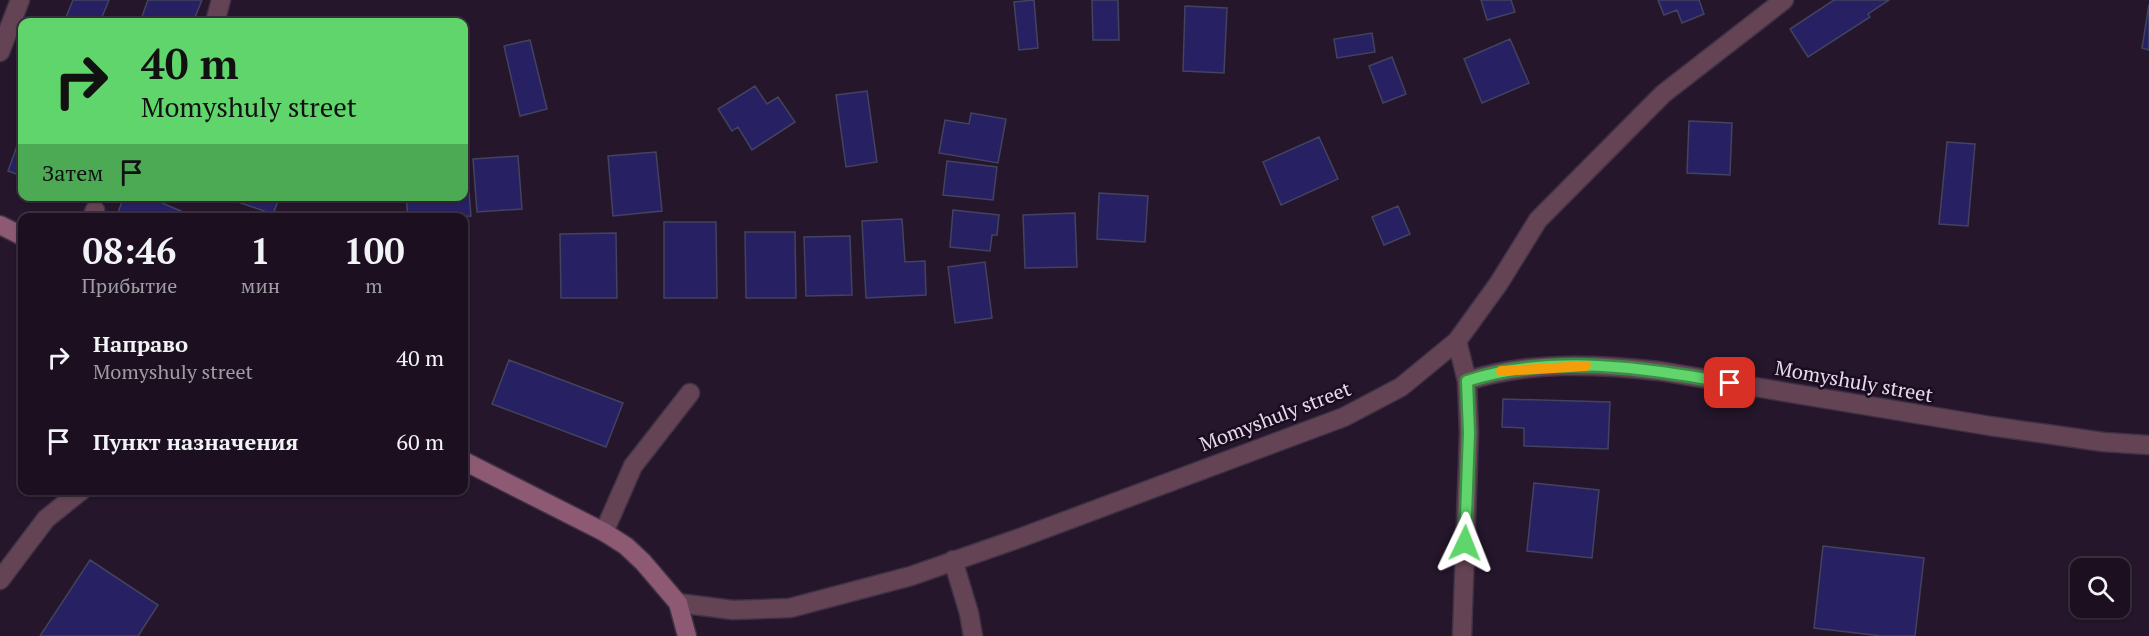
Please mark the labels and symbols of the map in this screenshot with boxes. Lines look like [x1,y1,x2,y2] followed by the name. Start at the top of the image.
[1773,354,1936,408] street label: Momyshuly street
[1704,357,1755,408] pin
[1196,375,1355,457] street label: Momyshuly street
[1433,511,1497,575] position arrow

